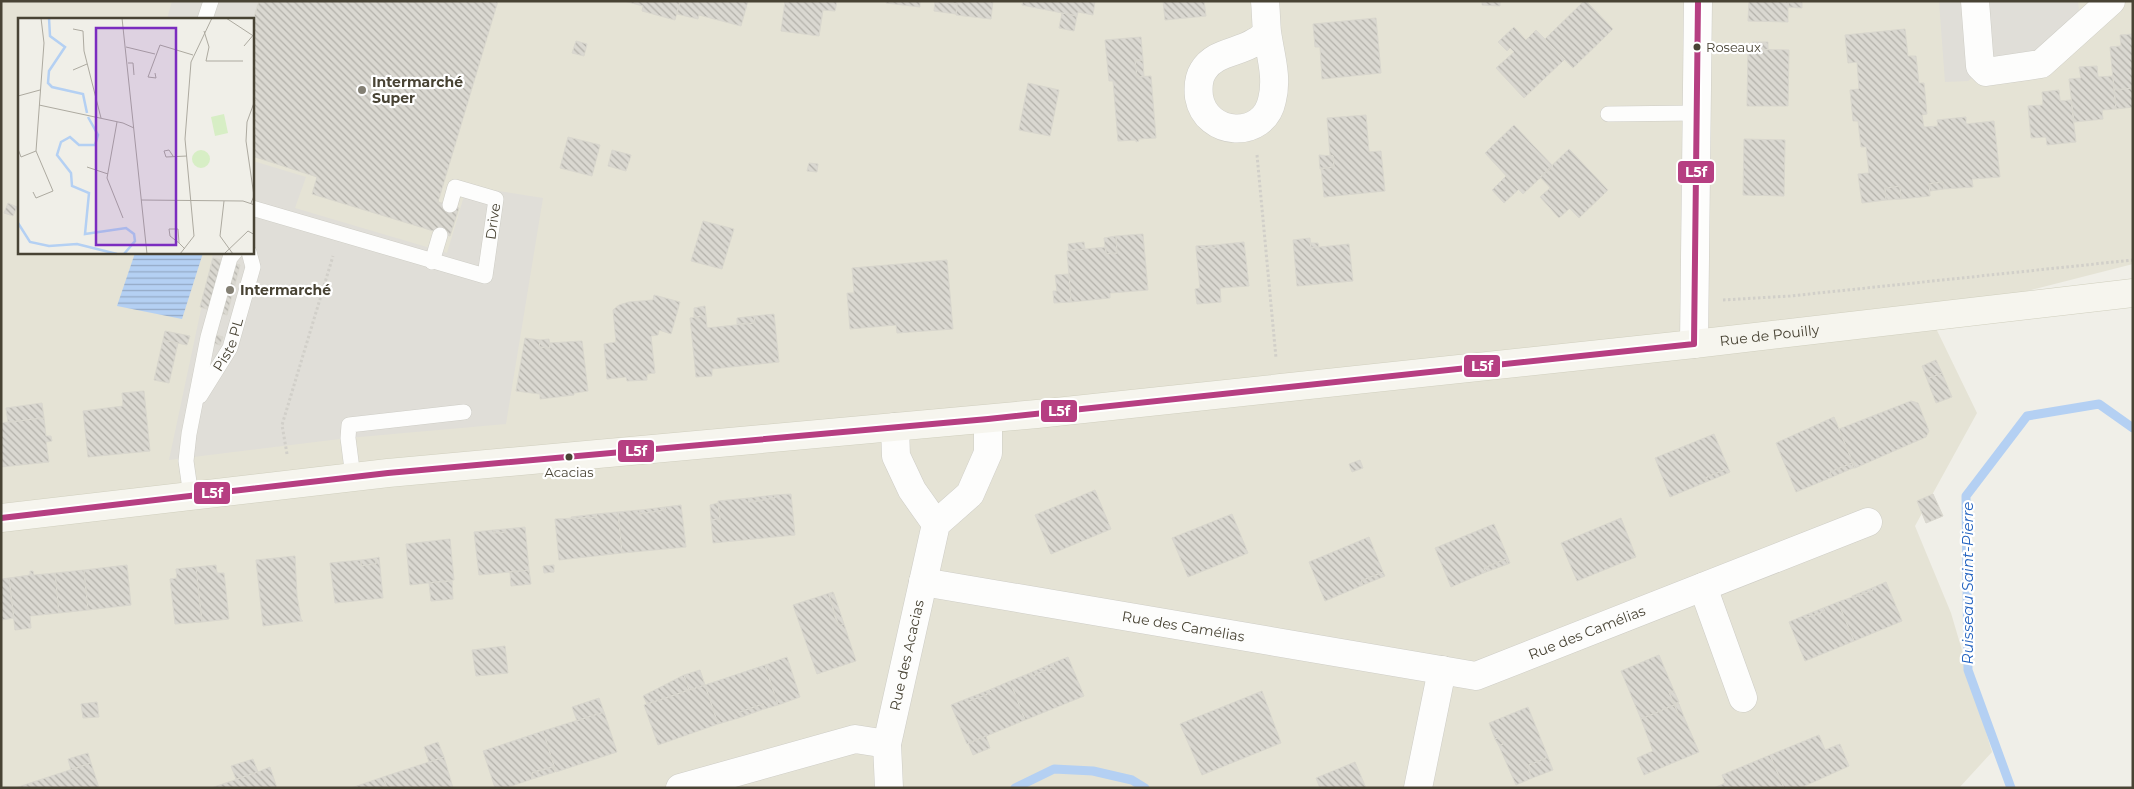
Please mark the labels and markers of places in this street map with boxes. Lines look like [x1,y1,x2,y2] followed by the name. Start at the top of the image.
[1706,39,1761,55] place label: Roseaux
[1692,42,1702,52] marker: Roseaux
[372,73,463,107] place label: Intermarché Super
[356,84,368,96] marker: Intermarché Super
[240,281,331,299] place label: Intermarché
[224,284,236,296] marker: Intermarché
[564,452,574,462] marker: Acacias
[545,464,593,480] place label: Acacias

